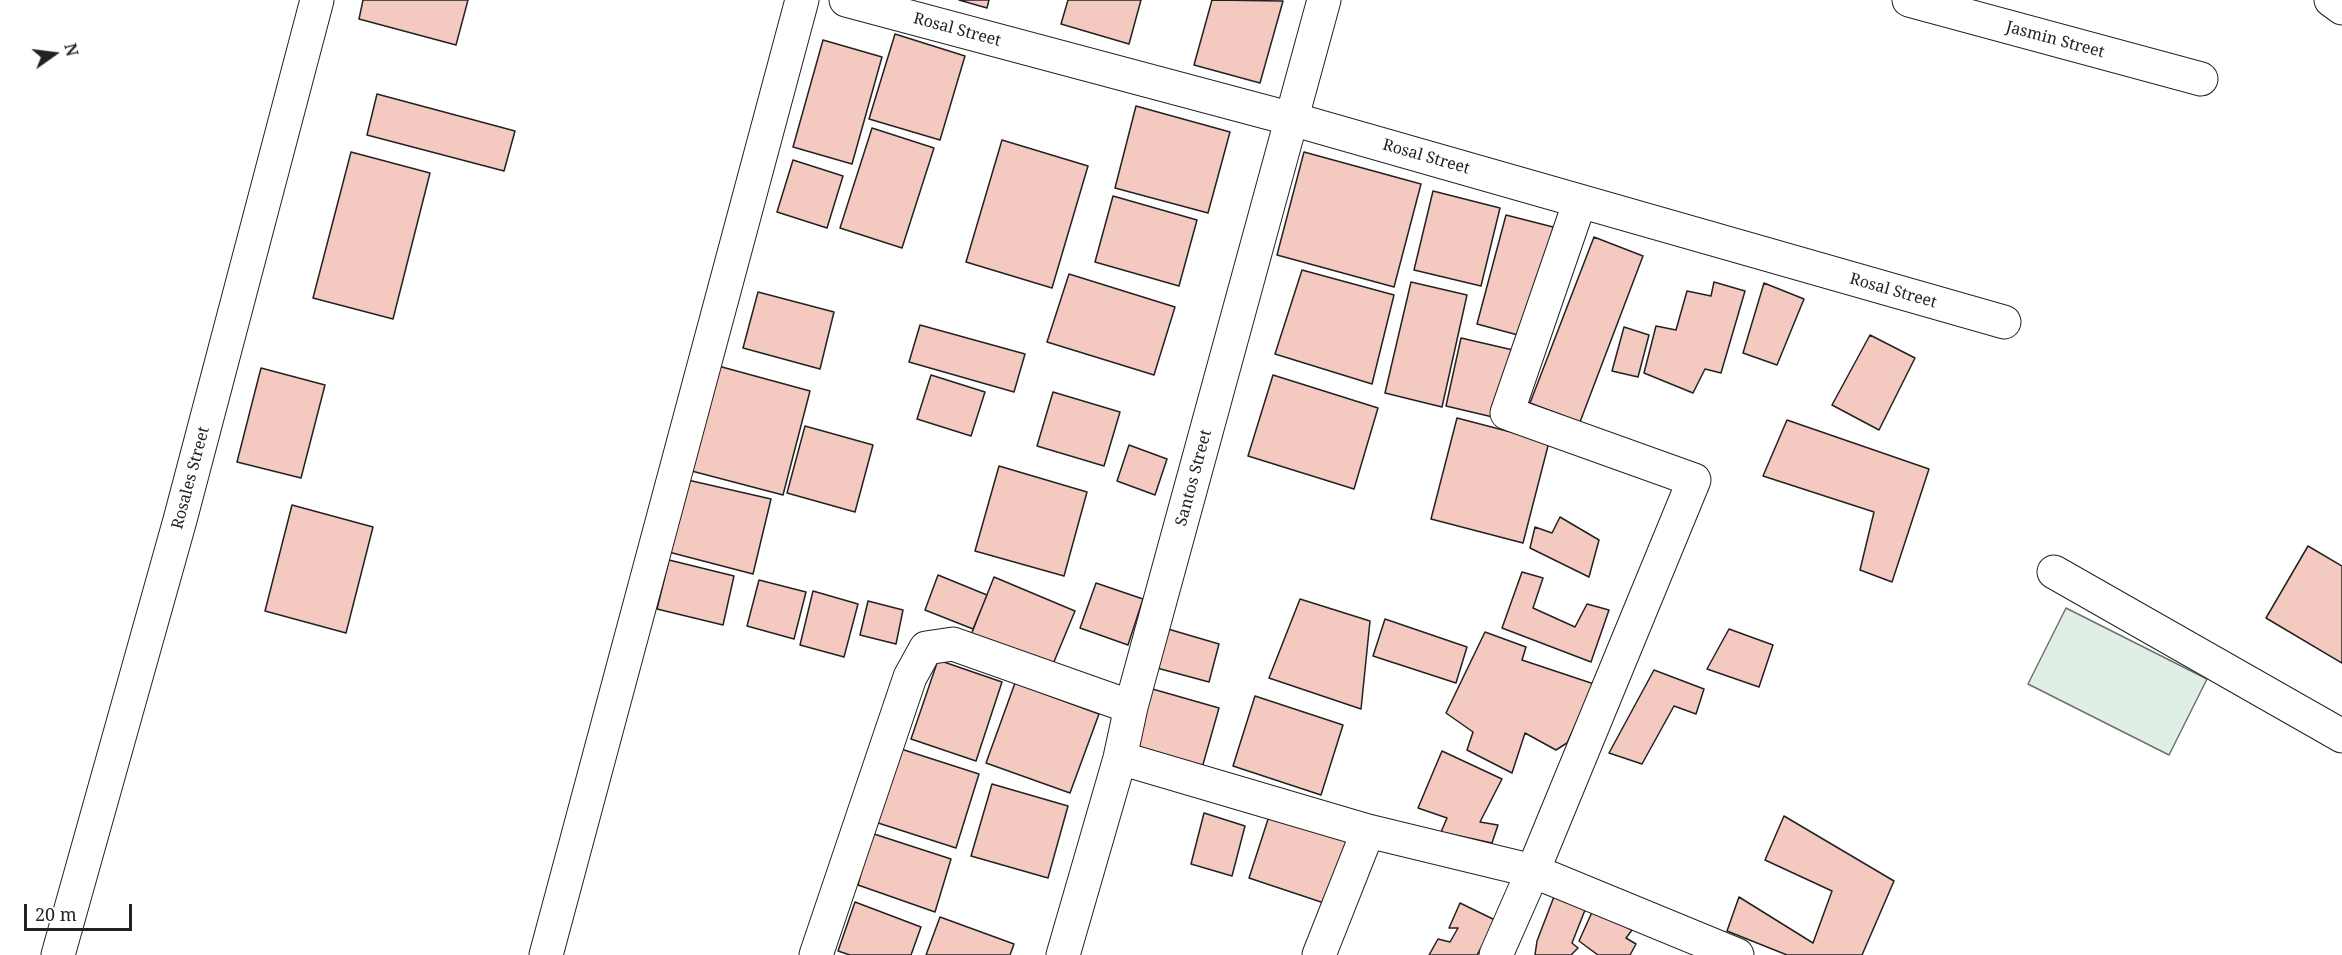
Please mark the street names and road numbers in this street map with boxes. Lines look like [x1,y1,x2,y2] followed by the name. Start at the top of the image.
[911,9,1003,51] street label: Rosal Street
[2004,18,2106,62] street label: Jasmin Street
[1380,135,1472,179] street label: Rosal Street
[1847,269,1939,313] street label: Rosal Street
[168,425,214,531] street label: Rosales Street
[1172,428,1216,528] street label: Santos Street

